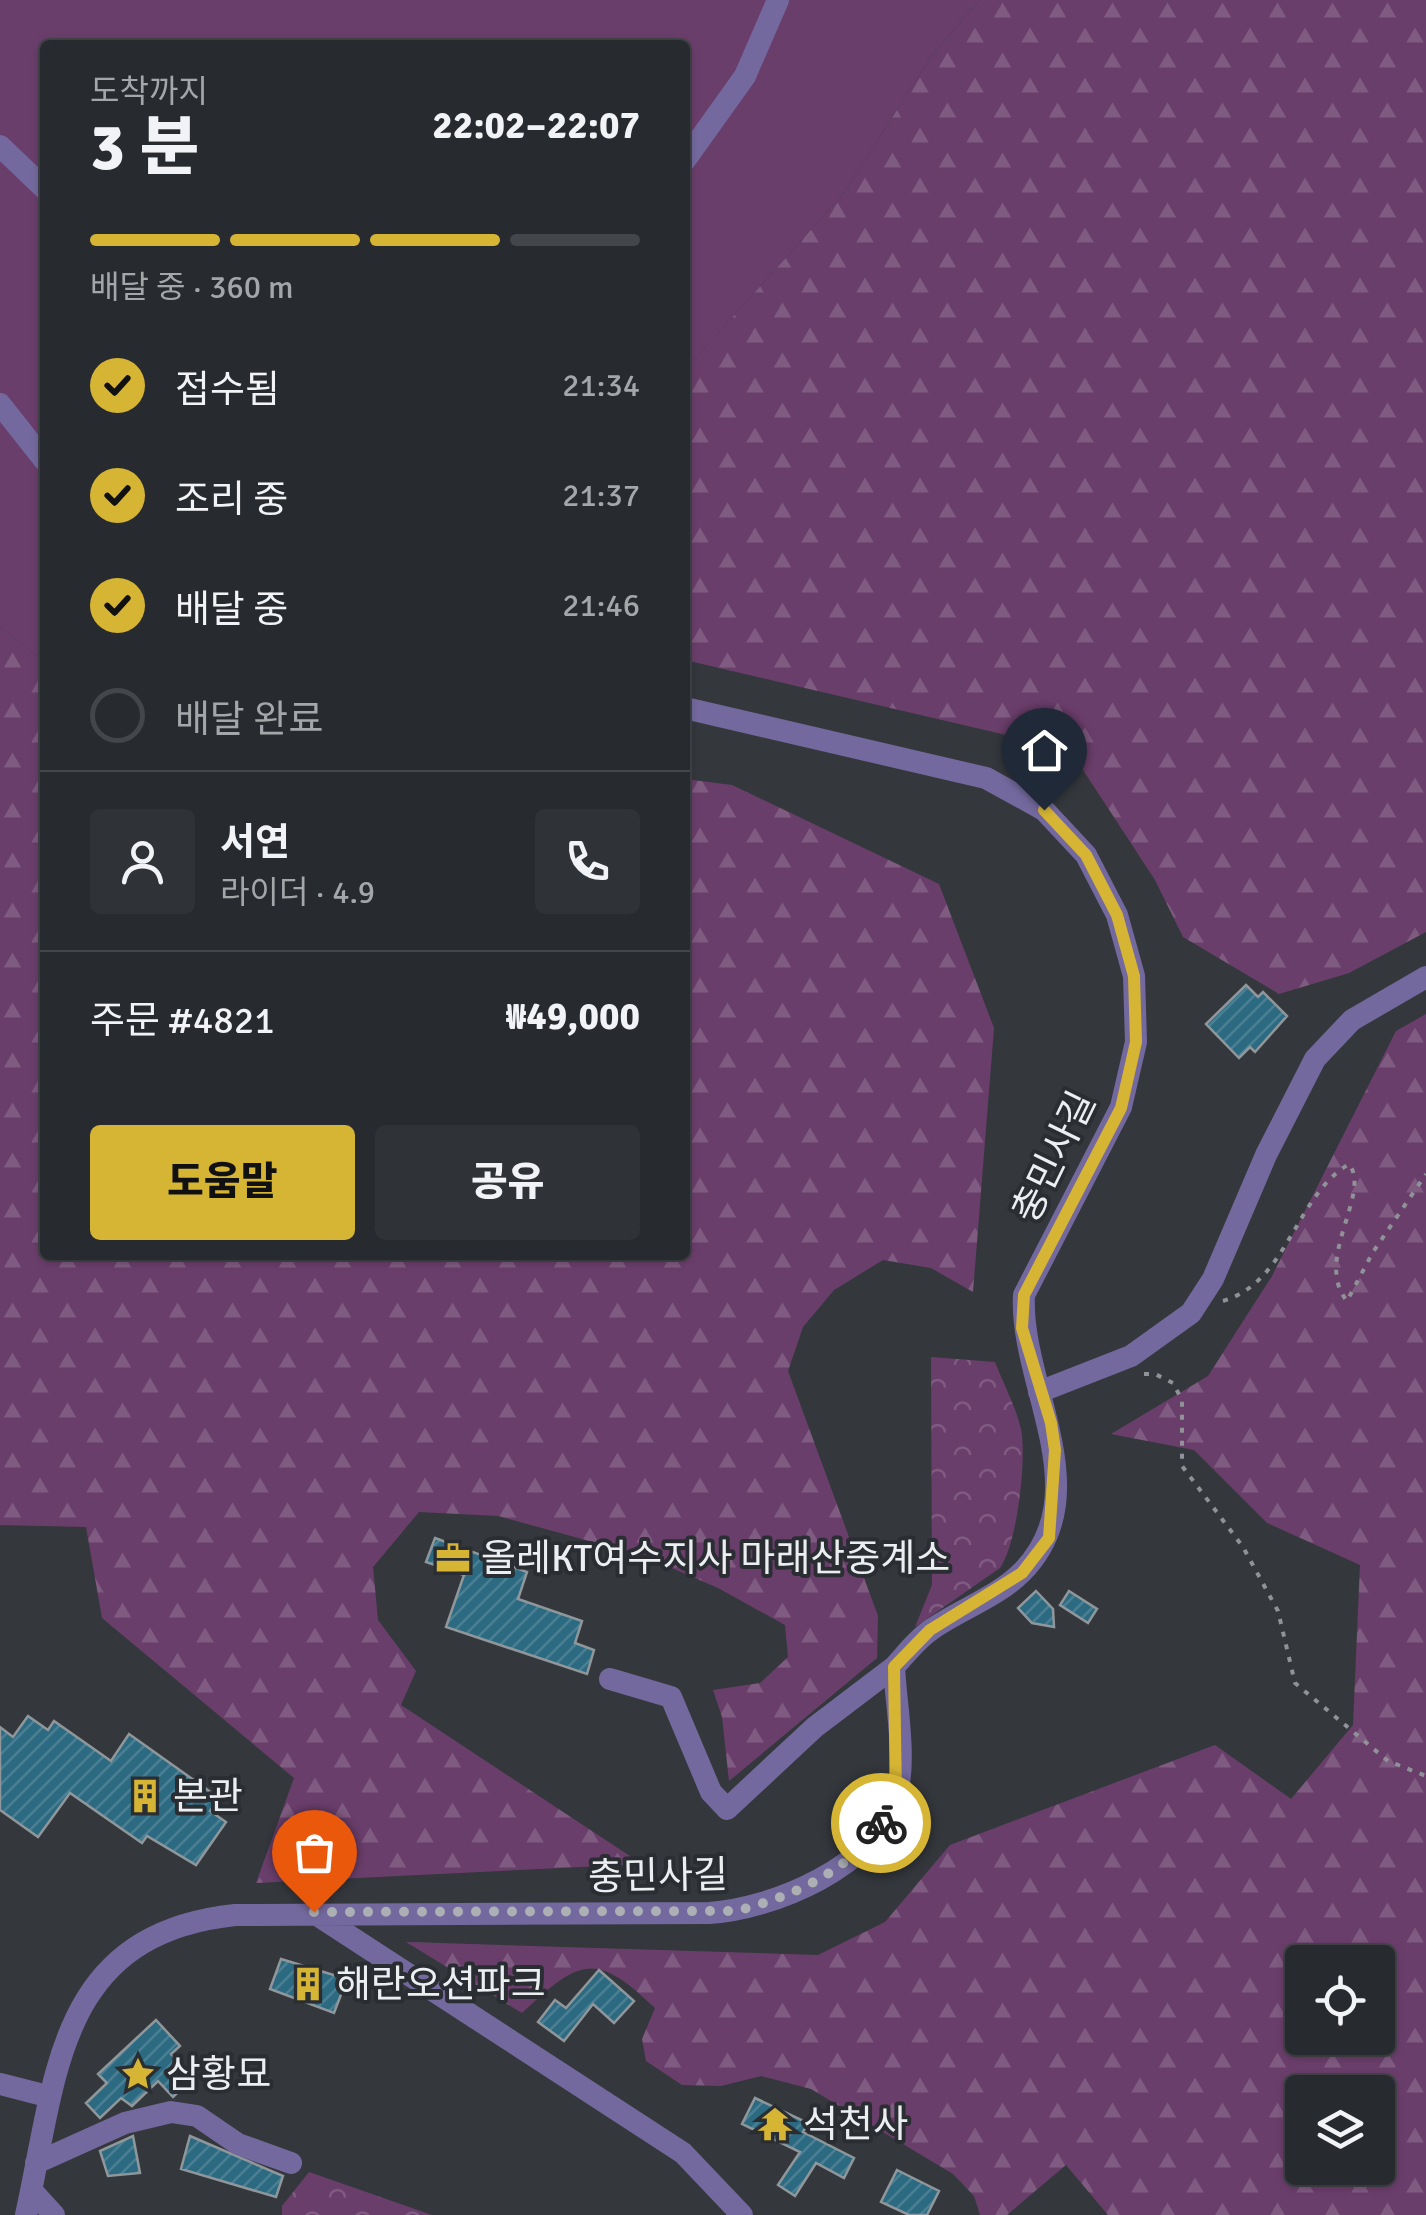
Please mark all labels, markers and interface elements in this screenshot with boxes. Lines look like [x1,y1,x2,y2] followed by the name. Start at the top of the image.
[90,72,208,111] text: 도착까지
[432,102,640,149] text: 22:02–22:07
[90,108,199,188] text: 3 분
[90,268,294,307] text: 배달 중 · 360 m
[90,358,145,413] icon: check
[175,366,280,413] text: 접수됨
[562,366,640,405] text: 21:34
[90,468,145,523] icon: check
[175,476,288,523] text: 조리 중
[562,476,640,515] text: 21:37
[90,578,145,633] icon: check
[175,586,288,633] text: 배달 중
[562,586,640,625] text: 21:46
[175,696,323,743] text: 배달 완료
[1002,708,1087,811] pin
[1017,723,1072,778] icon: home
[90,809,195,914] button: person
[535,809,640,914] button: phone
[220,819,290,866] text: 서연
[220,873,375,912] text: 라이더 · 4.9
[506,993,640,1040] text: ₩49,000
[90,997,275,1044] text: 주문 #4821
[1002,1084,1106,1230] street label: 충민사길
[90,1125,355,1240] button: 도움말
[375,1125,640,1240] button: 공유
[481,1535,950,1582] place label: 올레KT여수지사 마래산중계소
[434,1539,472,1577] office icon: 올레KT여수지사 마래산중계소
[173,1773,243,1820] place label: 본관
[831,1773,931,1873] courier
[126,1777,164,1815] building icon: 본관
[854,1796,909,1851] icon: bike
[272,1810,357,1913] pin
[287,1825,342,1880] icon: bag
[588,1851,728,1901] street label: 충민사길
[1285,1945,1395,2185] map controls
[1285,1945,1395,2055] button: locate
[336,1961,546,2008] place label: 해란오션파크
[289,1965,327,2003] building icon: 해란오션파크
[166,2051,271,2098] place label: 삼황묘
[119,2055,157,2093] place icon: 삼황묘
[1285,2075,1395,2185] button: layers
[803,2101,908,2148] place label: 석천사
[756,2105,794,2143] temple icon: 석천사

